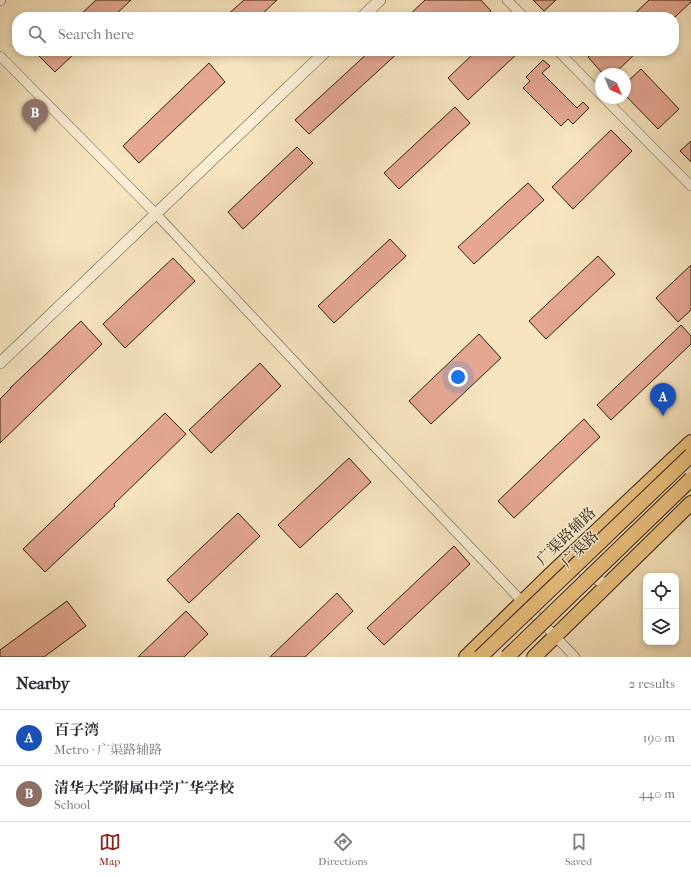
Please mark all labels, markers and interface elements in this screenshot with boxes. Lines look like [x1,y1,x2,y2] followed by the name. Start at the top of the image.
[12,12,679,56] search box
[26,23,48,45] icon: search
[58,25,134,43] text: Search here
[595,68,631,104] north arrow
[22,99,48,132] pin: B
[448,367,468,387] your location
[650,383,676,416] pin: A
[533,503,599,569] street label: 广渠路辅路
[558,527,602,571] street label: 广渠路
[643,573,679,645] map controls
[643,573,679,609] button: locate
[643,609,679,645] button: layers
[16,673,70,693] text: Nearby
[629,676,675,691] text: 2 results
[54,721,99,739] text: 百子湾
[25,730,33,745] text: A
[643,730,675,745] text: 190 m
[54,742,162,757] text: Metro · 广渠路辅路
[54,779,234,797] text: 清华大学附属中学广华学校
[25,786,33,801] text: B
[639,786,675,801] text: 440 m
[54,797,90,812] text: School
[99,831,121,868] tab: Map
[318,831,368,868] tab: Directions
[565,831,592,868] tab: Saved

